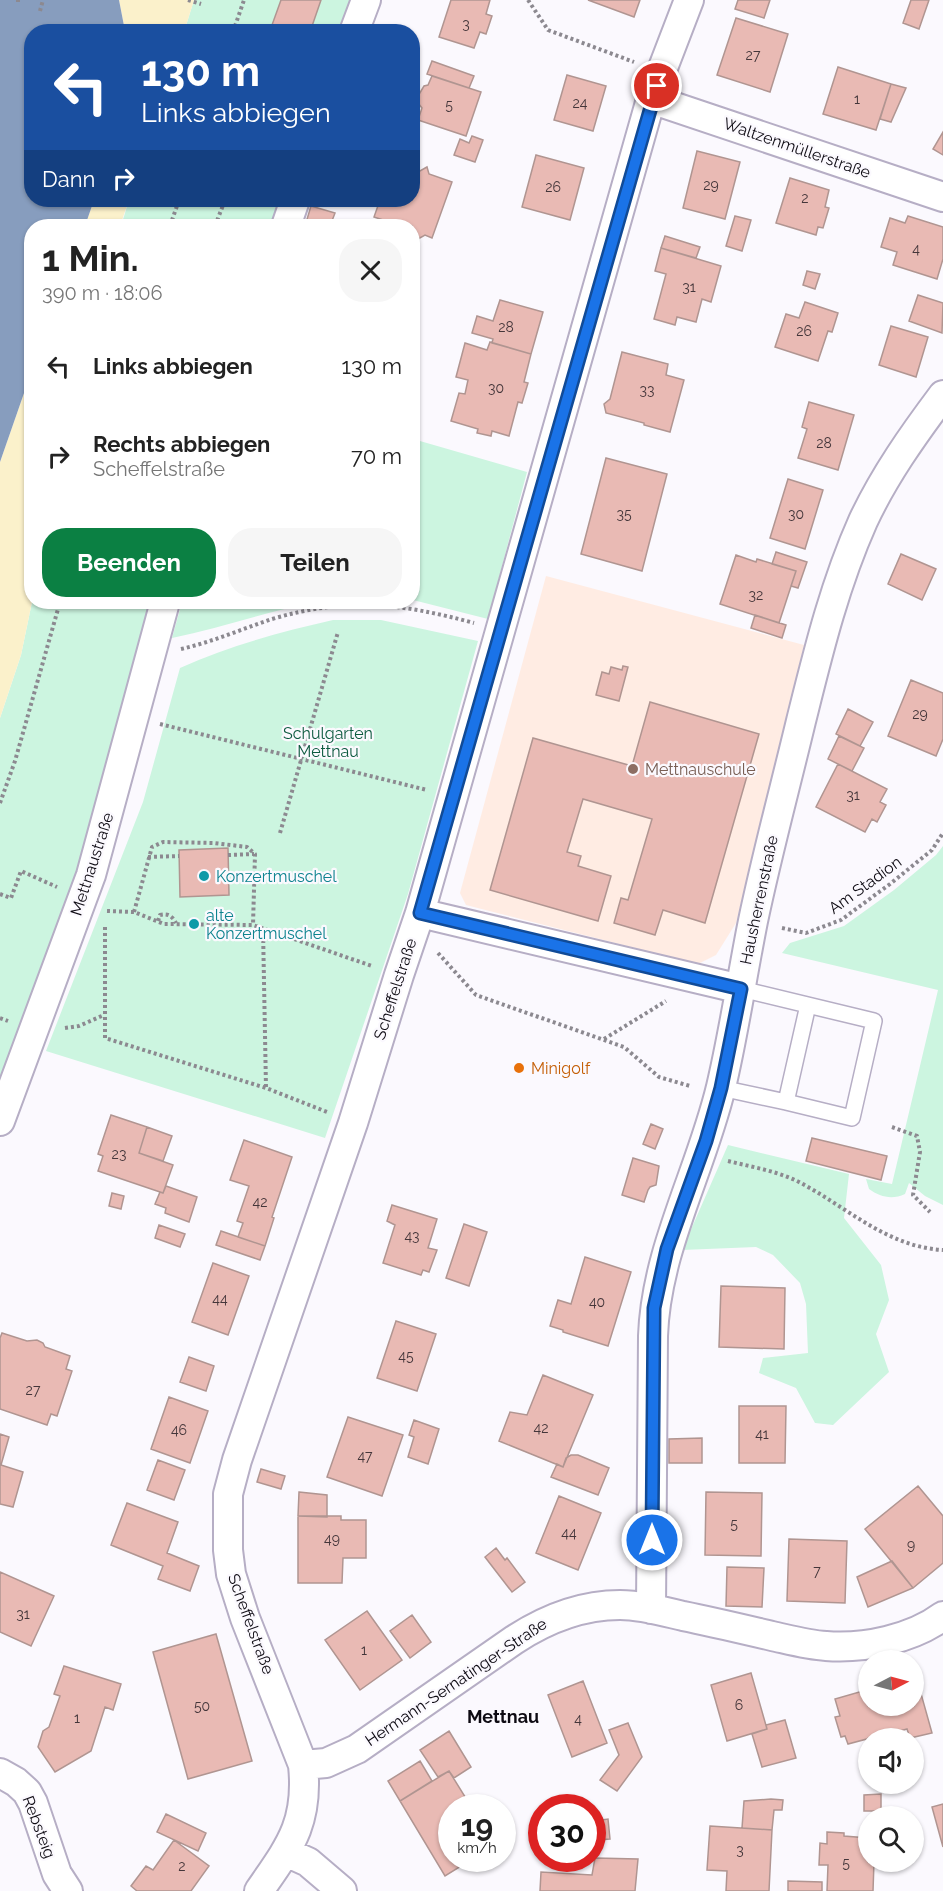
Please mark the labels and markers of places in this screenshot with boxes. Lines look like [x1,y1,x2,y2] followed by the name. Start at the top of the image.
[631,60,682,111] pin
[645,760,756,779] place label: Mettnauschule
[626,762,640,776] marker: Mettnauschule
[216,867,337,886] place label: Konzertmuschel
[197,869,211,883] marker: Konzertmuschel
[206,906,327,943] place label: alte Konzertmuschel
[187,917,201,931] marker: alte Konzertmuschel
[531,1059,591,1078] place label: Minigolf
[512,1061,526,1075] marker: Minigolf

